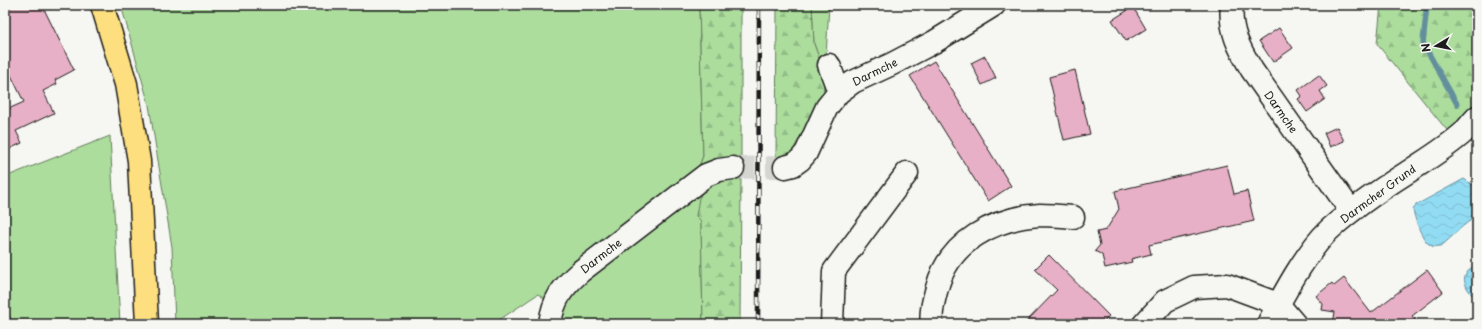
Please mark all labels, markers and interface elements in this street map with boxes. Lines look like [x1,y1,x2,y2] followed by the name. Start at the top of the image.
[1416,26,1456,66] north arrow
[1416,42,1435,54] text: N
[849,53,900,90] street label: Darmche
[1261,87,1302,136] street label: Darmche
[1336,160,1419,227] street label: Darmcher Grund
[576,234,625,277] street label: Darmche

